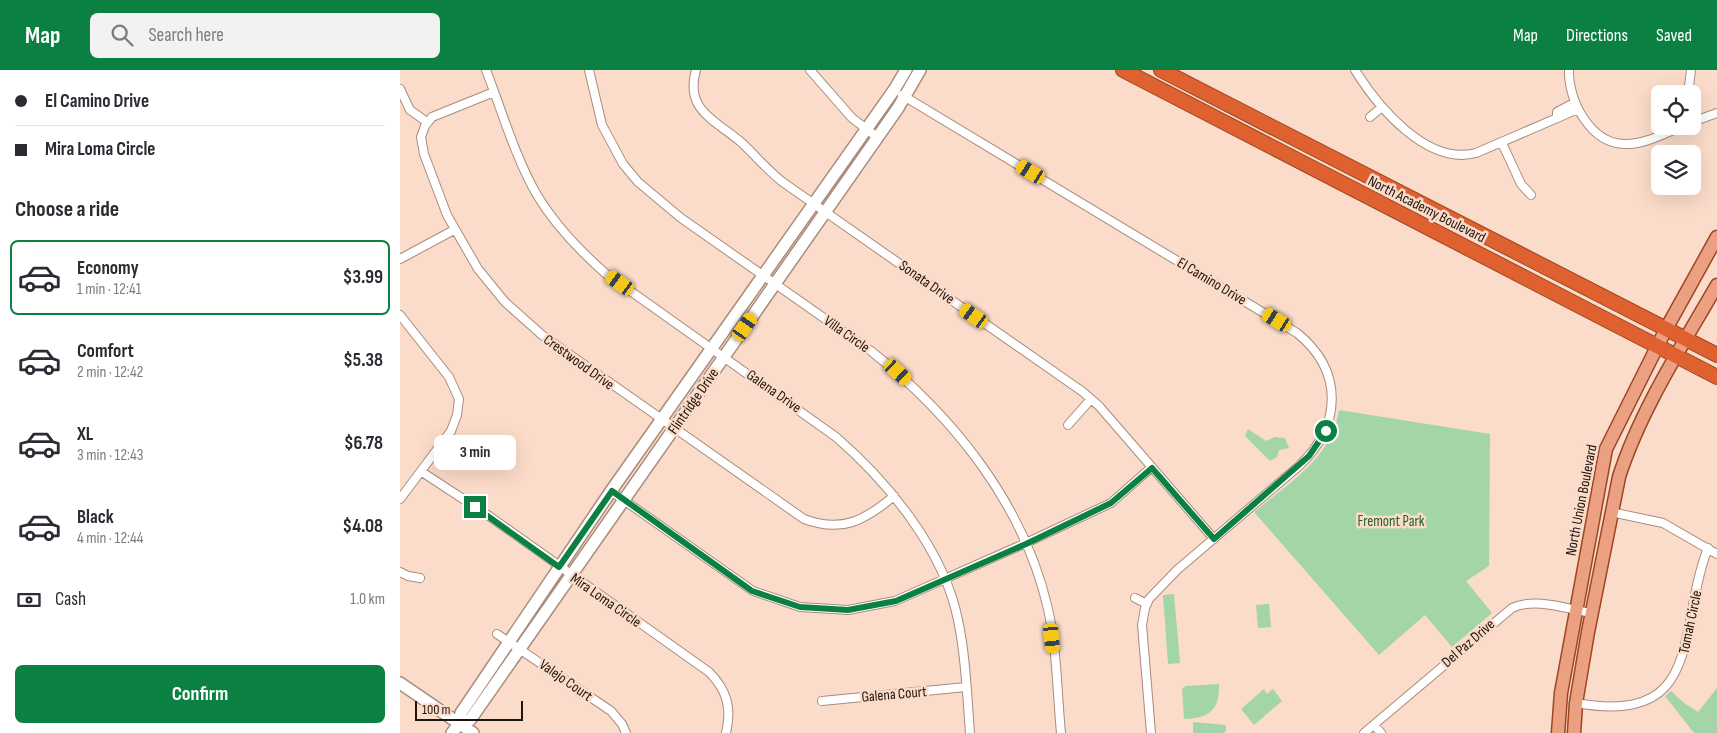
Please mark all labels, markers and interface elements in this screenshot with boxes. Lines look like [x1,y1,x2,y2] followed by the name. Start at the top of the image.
[90,13,440,58] search box
[25,21,60,50] text: Map
[108,21,136,49] icon: search
[148,24,224,47] text: Search here
[1513,25,1538,46] text: Map
[1566,25,1628,46] text: Directions
[1656,25,1692,46] text: Saved
[1651,85,1701,195] map controls
[1651,85,1701,135] button: locate
[45,90,149,113] text: El Camino Drive
[45,138,155,161] text: Mira Loma Circle
[1651,145,1701,195] button: layers
[1014,158,1047,186] car
[1365,172,1489,247] street label: North Academy Boulevard
[15,196,119,223] text: Choose a ride
[1174,253,1250,310] street label: El Camino Drive
[17,255,62,300] icon: car
[895,256,958,308] street label: Sonata Drive
[77,257,139,280] text: Economy
[343,266,383,289] text: $3.99
[603,268,636,298] car
[77,280,141,299] text: 1 min · 12:41
[957,301,990,331] car
[1260,306,1293,334] car
[730,310,759,344] car
[820,312,874,357] street label: Villa Circle
[540,330,618,394] street label: Crestwood Drive
[17,338,62,383] icon: car
[77,340,134,363] text: Comfort
[343,349,383,372] text: $5.38
[881,356,914,388] car
[77,363,143,382] text: 2 min · 12:42
[664,364,723,438] street label: Flintridge Drive
[743,366,805,417] street label: Galena Drive
[1315,420,1337,442] route start
[17,421,62,466] icon: car
[77,423,93,446] text: XL
[344,432,383,455] text: $6.78
[434,434,516,470] callout: 3 min
[460,443,490,462] text: 3 min
[1561,443,1602,557] street label: North Union Boulevard
[77,446,143,465] text: 3 min · 12:43
[464,496,486,518] route end
[17,504,62,549] icon: car
[77,506,114,529] text: Black
[1357,512,1425,531] park label: Fremont Park
[343,515,383,538] text: $4.08
[77,529,143,548] text: 4 min · 12:44
[567,569,645,632] street label: Mira Loma Circle
[15,586,43,614] icon: cash
[55,588,86,611] text: Cash
[1674,589,1706,656] street label: Tomah Circle
[350,590,385,609] text: 1.0 km
[1438,615,1499,672] street label: Del Paz Drive
[1042,622,1061,654] car
[535,655,596,706] street label: Valejo Court
[15,665,385,723] button: Confirm
[861,682,928,707] street label: Galena Court
[415,698,522,721] scale bar
[422,701,451,718] text: 100 m

